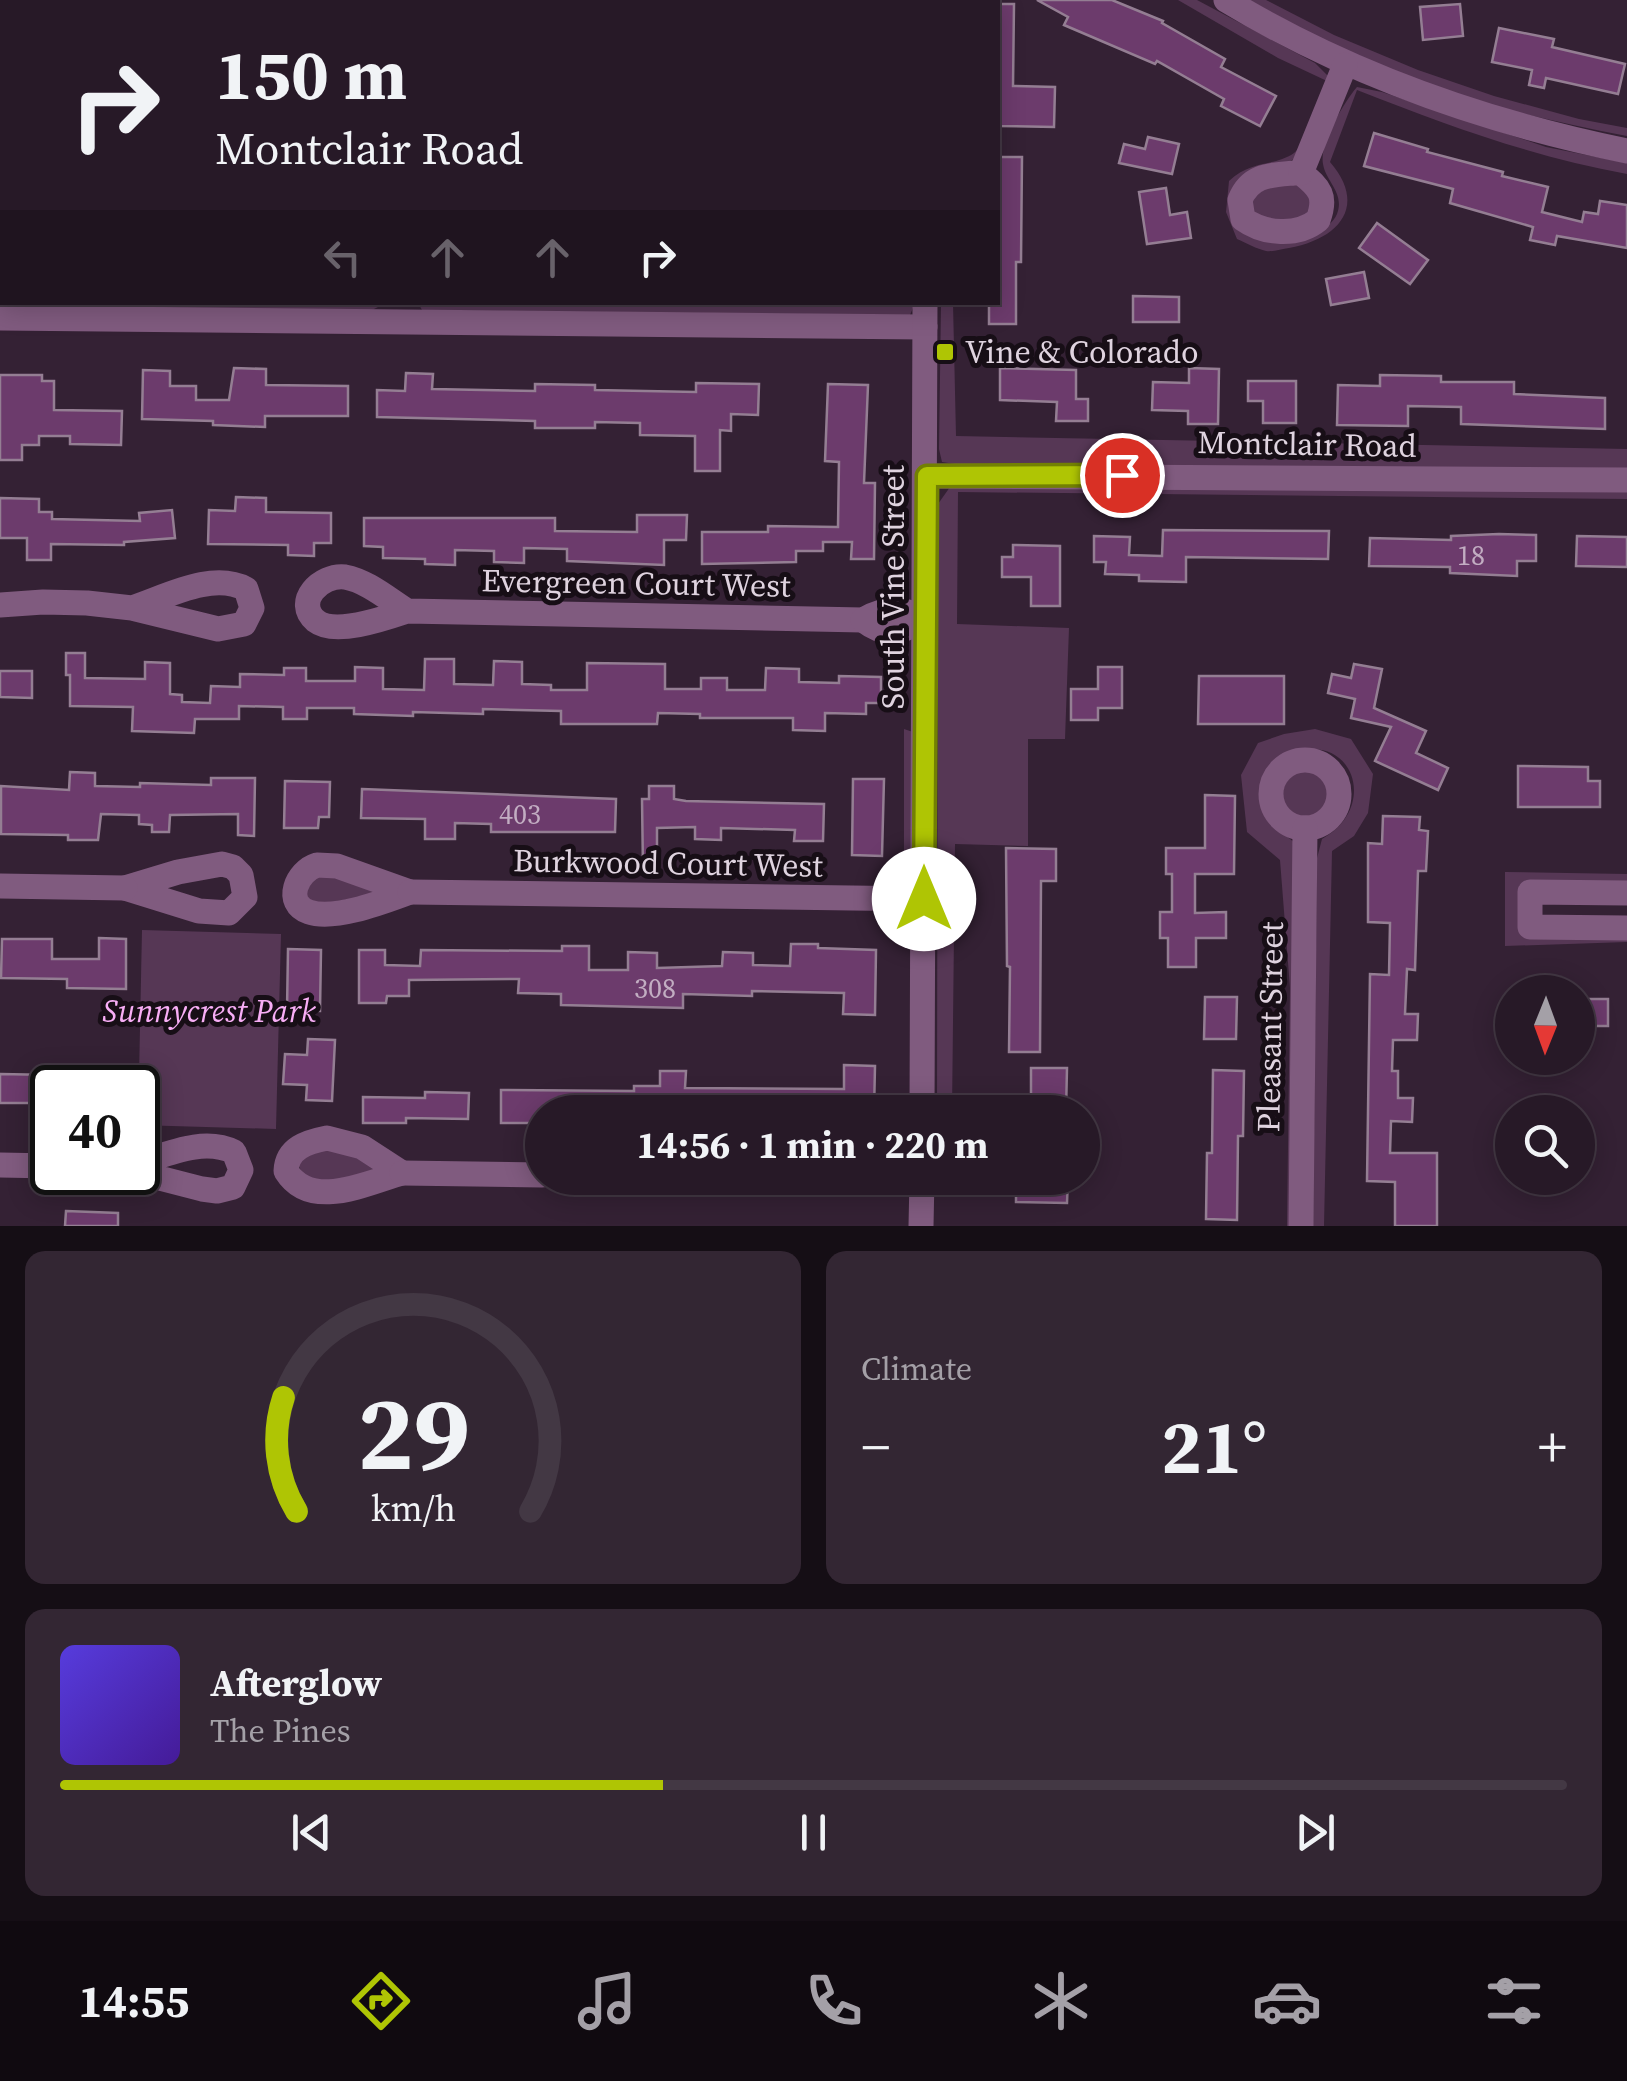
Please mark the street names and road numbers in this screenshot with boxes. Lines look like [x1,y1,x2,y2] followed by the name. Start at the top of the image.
[1197,420,1417,468] street label: Montclair Road
[871,464,915,709] street label: South Vine Street
[481,558,792,608] street label: Evergreen Court West
[513,838,824,888] street label: Burkwood Court West
[1246,921,1294,1133] street label: Pleasant Street

